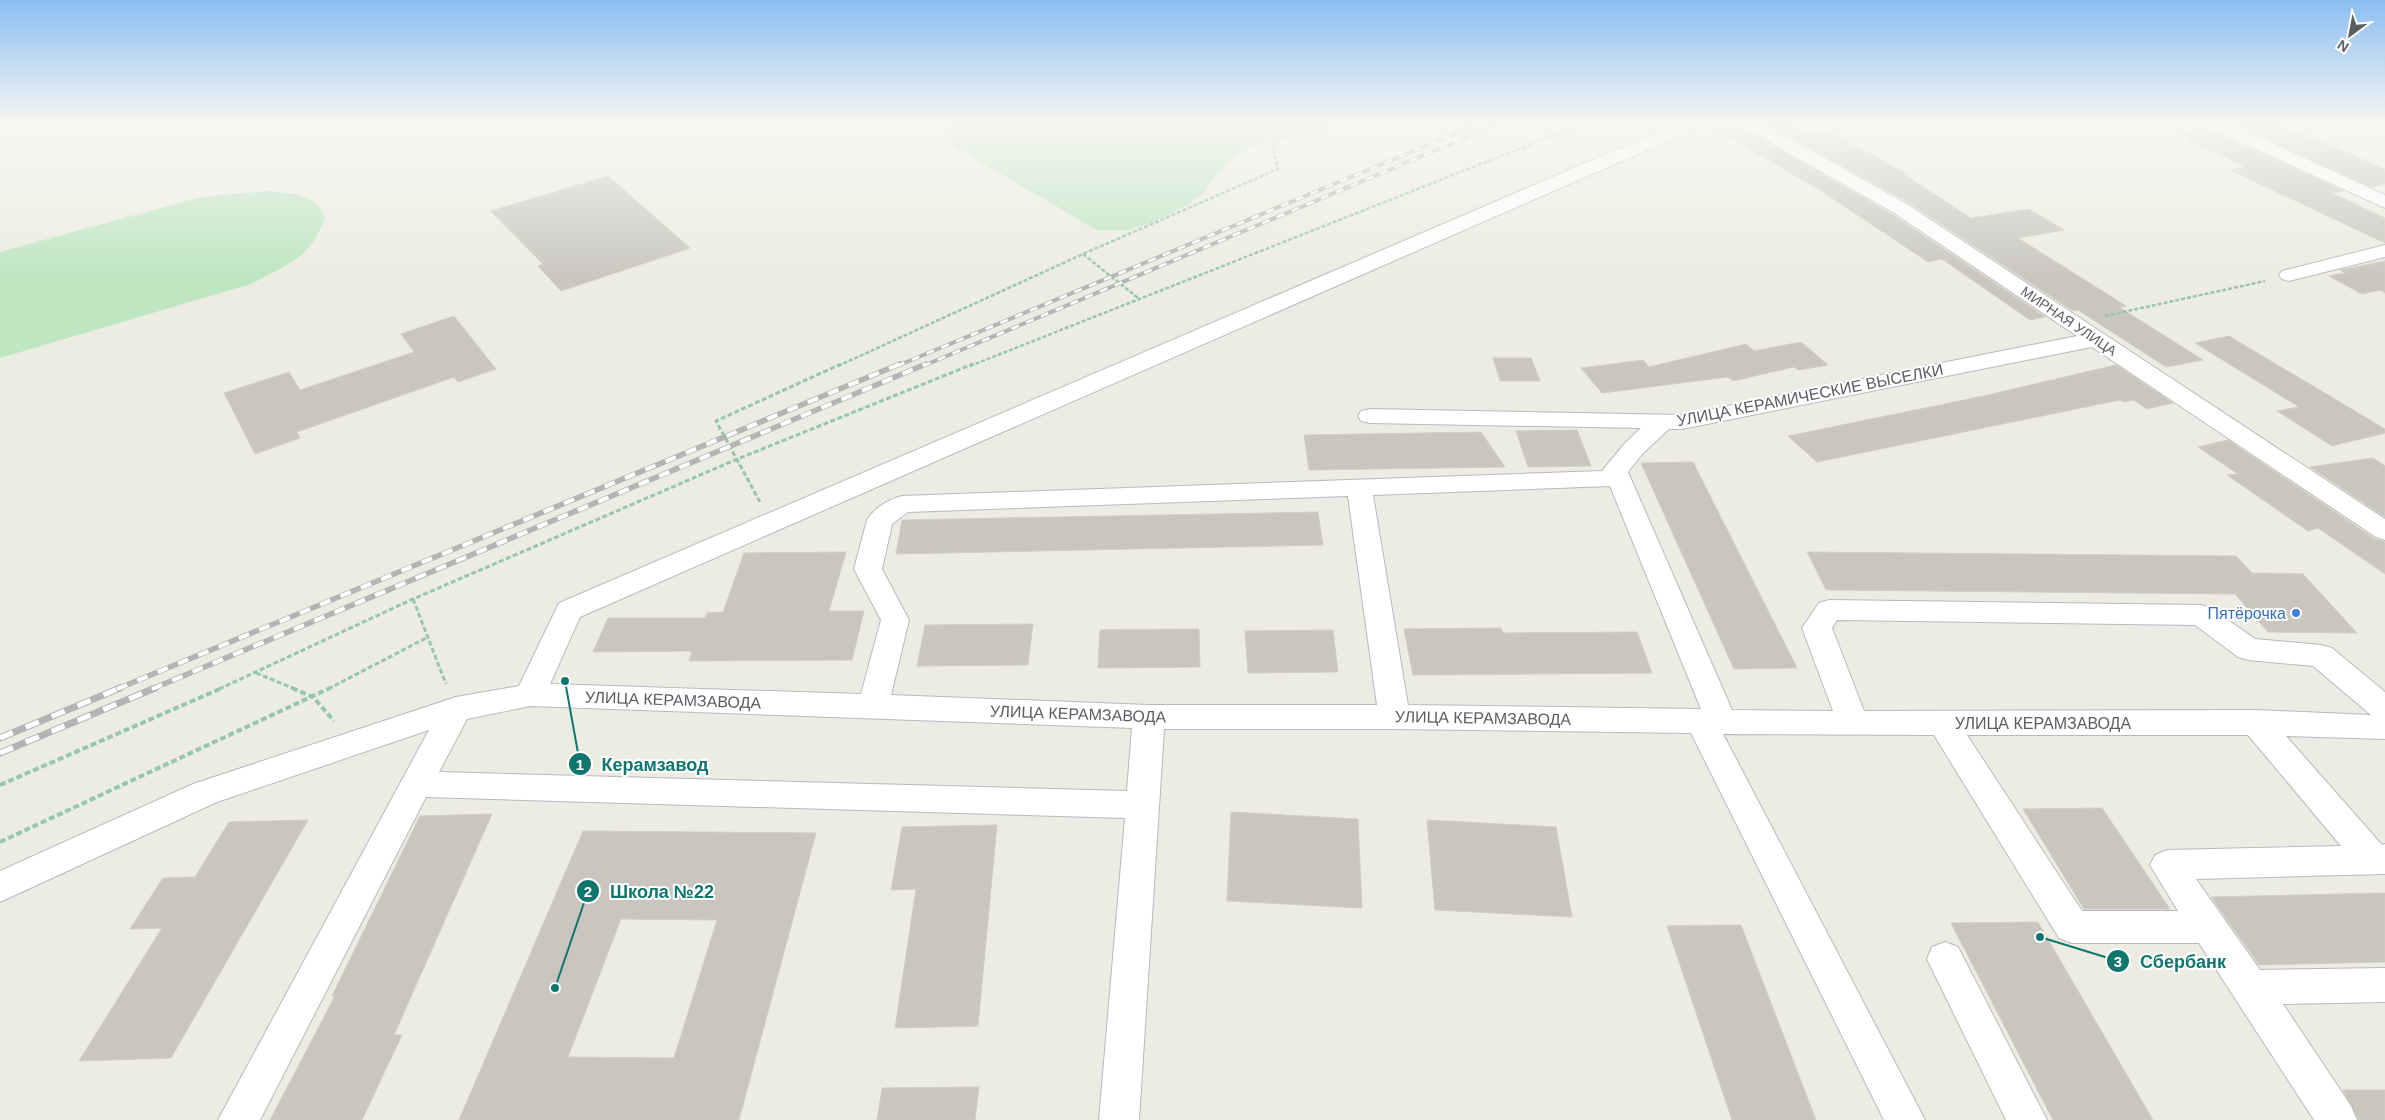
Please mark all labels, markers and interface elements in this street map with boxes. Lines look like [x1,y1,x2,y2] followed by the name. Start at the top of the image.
[2325,10,2375,60] north arrow
[2335,37,2352,55] text: N
[2018,283,2120,359] street label: МИРНАЯ УЛИЦА
[1675,361,1945,429] street label: УЛИЦА КЕРАМИЧЕСКИЕ ВЫСЕЛКИ
[2208,605,2286,622] place label: Пятёрочка
[2290,607,2302,619] marker: Пятёрочка
[585,688,762,712] street label: УЛИЦА КЕРАМЗАВОДА
[990,702,1167,726] street label: УЛИЦА КЕРАМЗАВОДА
[1395,708,1572,728] street label: УЛИЦА КЕРАМЗАВОДА
[1955,715,2131,732] street label: УЛИЦА КЕРАМЗАВОДА
[567,748,719,781] callout: Керамзавод
[602,755,709,775] text: Керамзавод
[576,756,584,773] text: 1
[575,875,724,908] callout: Школа №22
[610,882,714,902] text: Школа №22
[584,883,592,900] text: 2
[2105,945,2236,978] callout: Сбербанк
[2140,952,2227,972] text: Сбербанк
[2114,953,2122,970] text: 3

